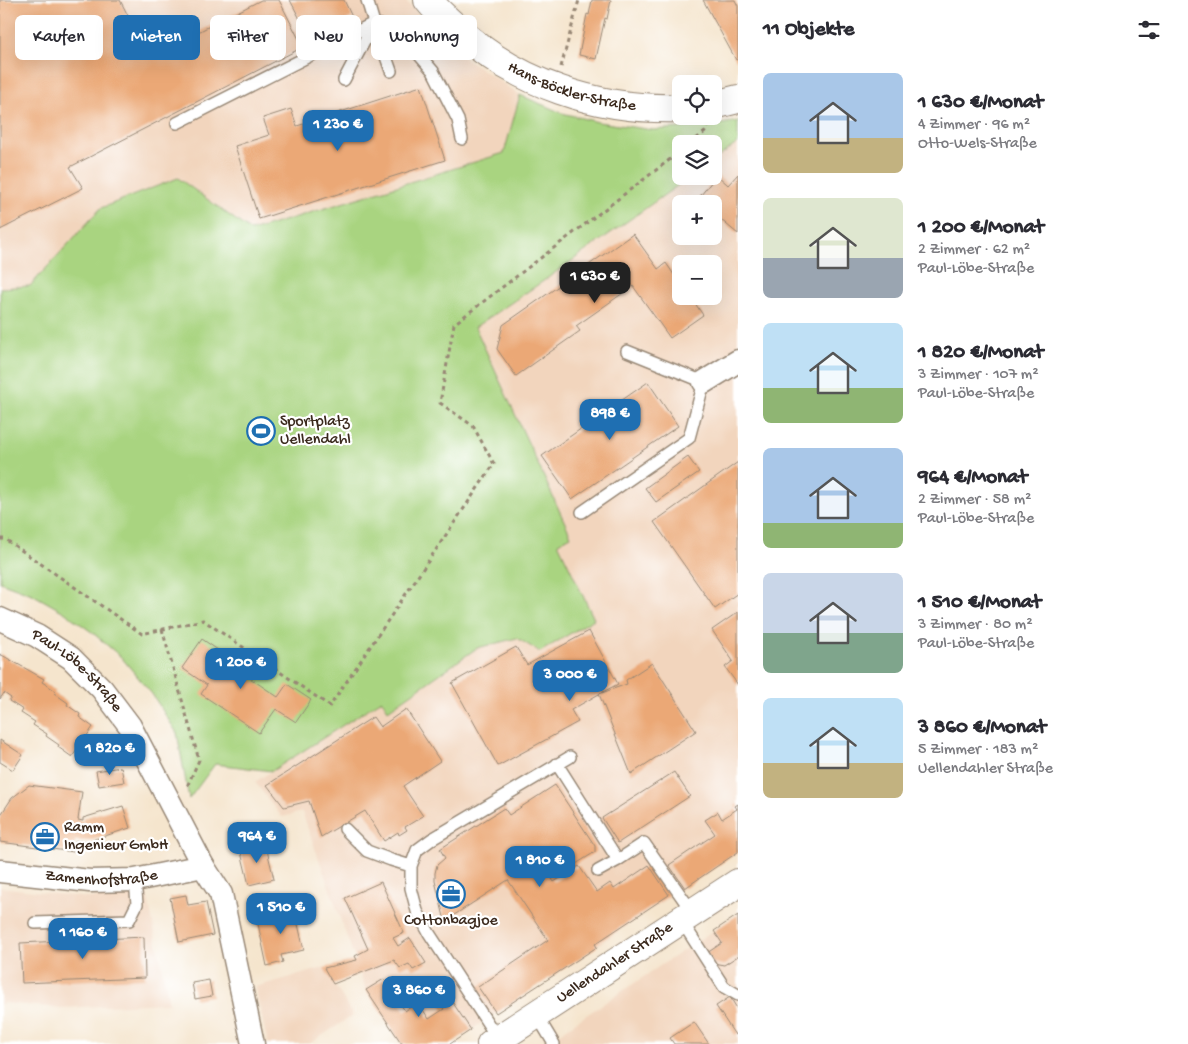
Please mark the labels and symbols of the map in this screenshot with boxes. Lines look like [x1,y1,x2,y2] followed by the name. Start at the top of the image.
[504,58,638,116] street label: Hans-Böckler-Straße
[292,110,384,152] pin: 1 230 €
[549,262,641,304] pin: 1 630 €
[575,398,645,441] pin: 898 €
[280,413,351,450] place label: Sportplatz Uellendahl
[246,416,276,446] sports icon: Sportplatz Uellendahl
[28,625,126,717] street label: Paul-Löbe-Straße
[195,648,287,690] pin: 1 200 €
[524,660,616,702] pin: 3 000 €
[64,734,156,776] pin: 1 820 €
[64,819,169,856] place label: Ramm Ingenieur GmbH
[30,822,60,852] office icon: Ramm Ingenieur GmbH
[222,822,292,864] pin: 964 €
[494,846,586,888] pin: 1 810 €
[44,866,160,891] street label: Zamenhofstraße
[436,879,466,909] office icon: Cottonbagjoe
[235,892,327,935] pin: 1 510 €
[404,912,499,931] place label: Cottonbagjoe
[37,918,129,960] pin: 1 160 €
[553,918,677,1008] street label: Uellendahler Straße
[373,976,465,1018] pin: 3 860 €

